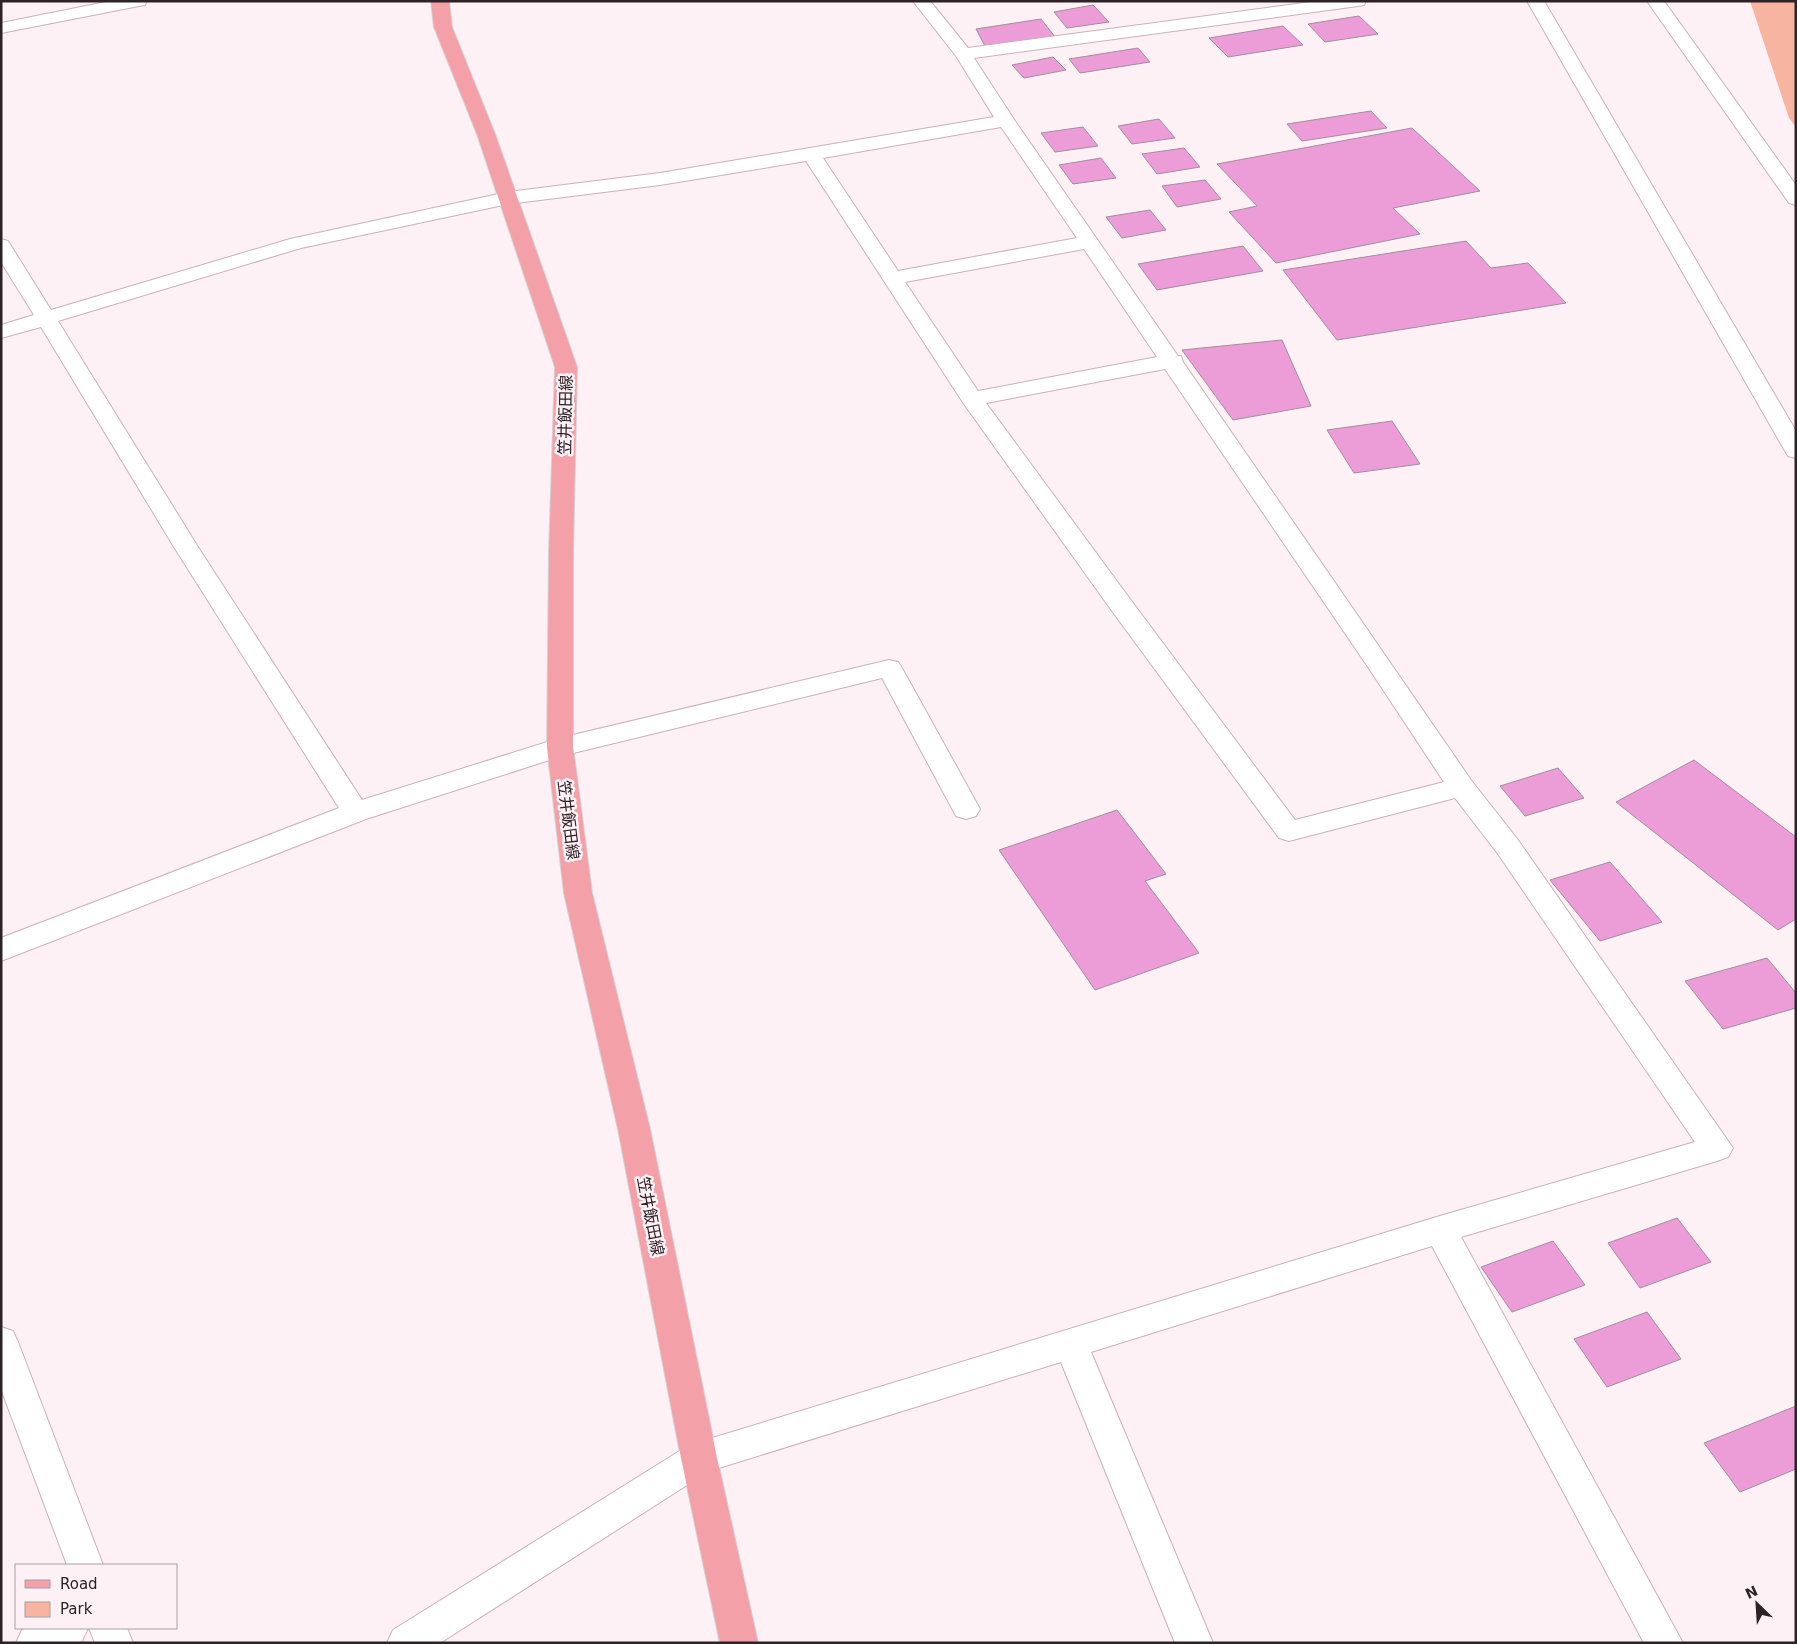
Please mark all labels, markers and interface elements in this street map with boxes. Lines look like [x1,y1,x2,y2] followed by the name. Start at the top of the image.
[555,375,576,455] street label: 笠井飯田線
[554,779,583,861] street label: 笠井飯田線
[634,1175,667,1257] street label: 笠井飯田線
[15,1564,178,1629] legend
[60,1575,98,1593] text: Road
[1732,1579,1782,1629] north arrow
[1743,1582,1760,1602] text: N
[60,1600,93,1618] text: Park

